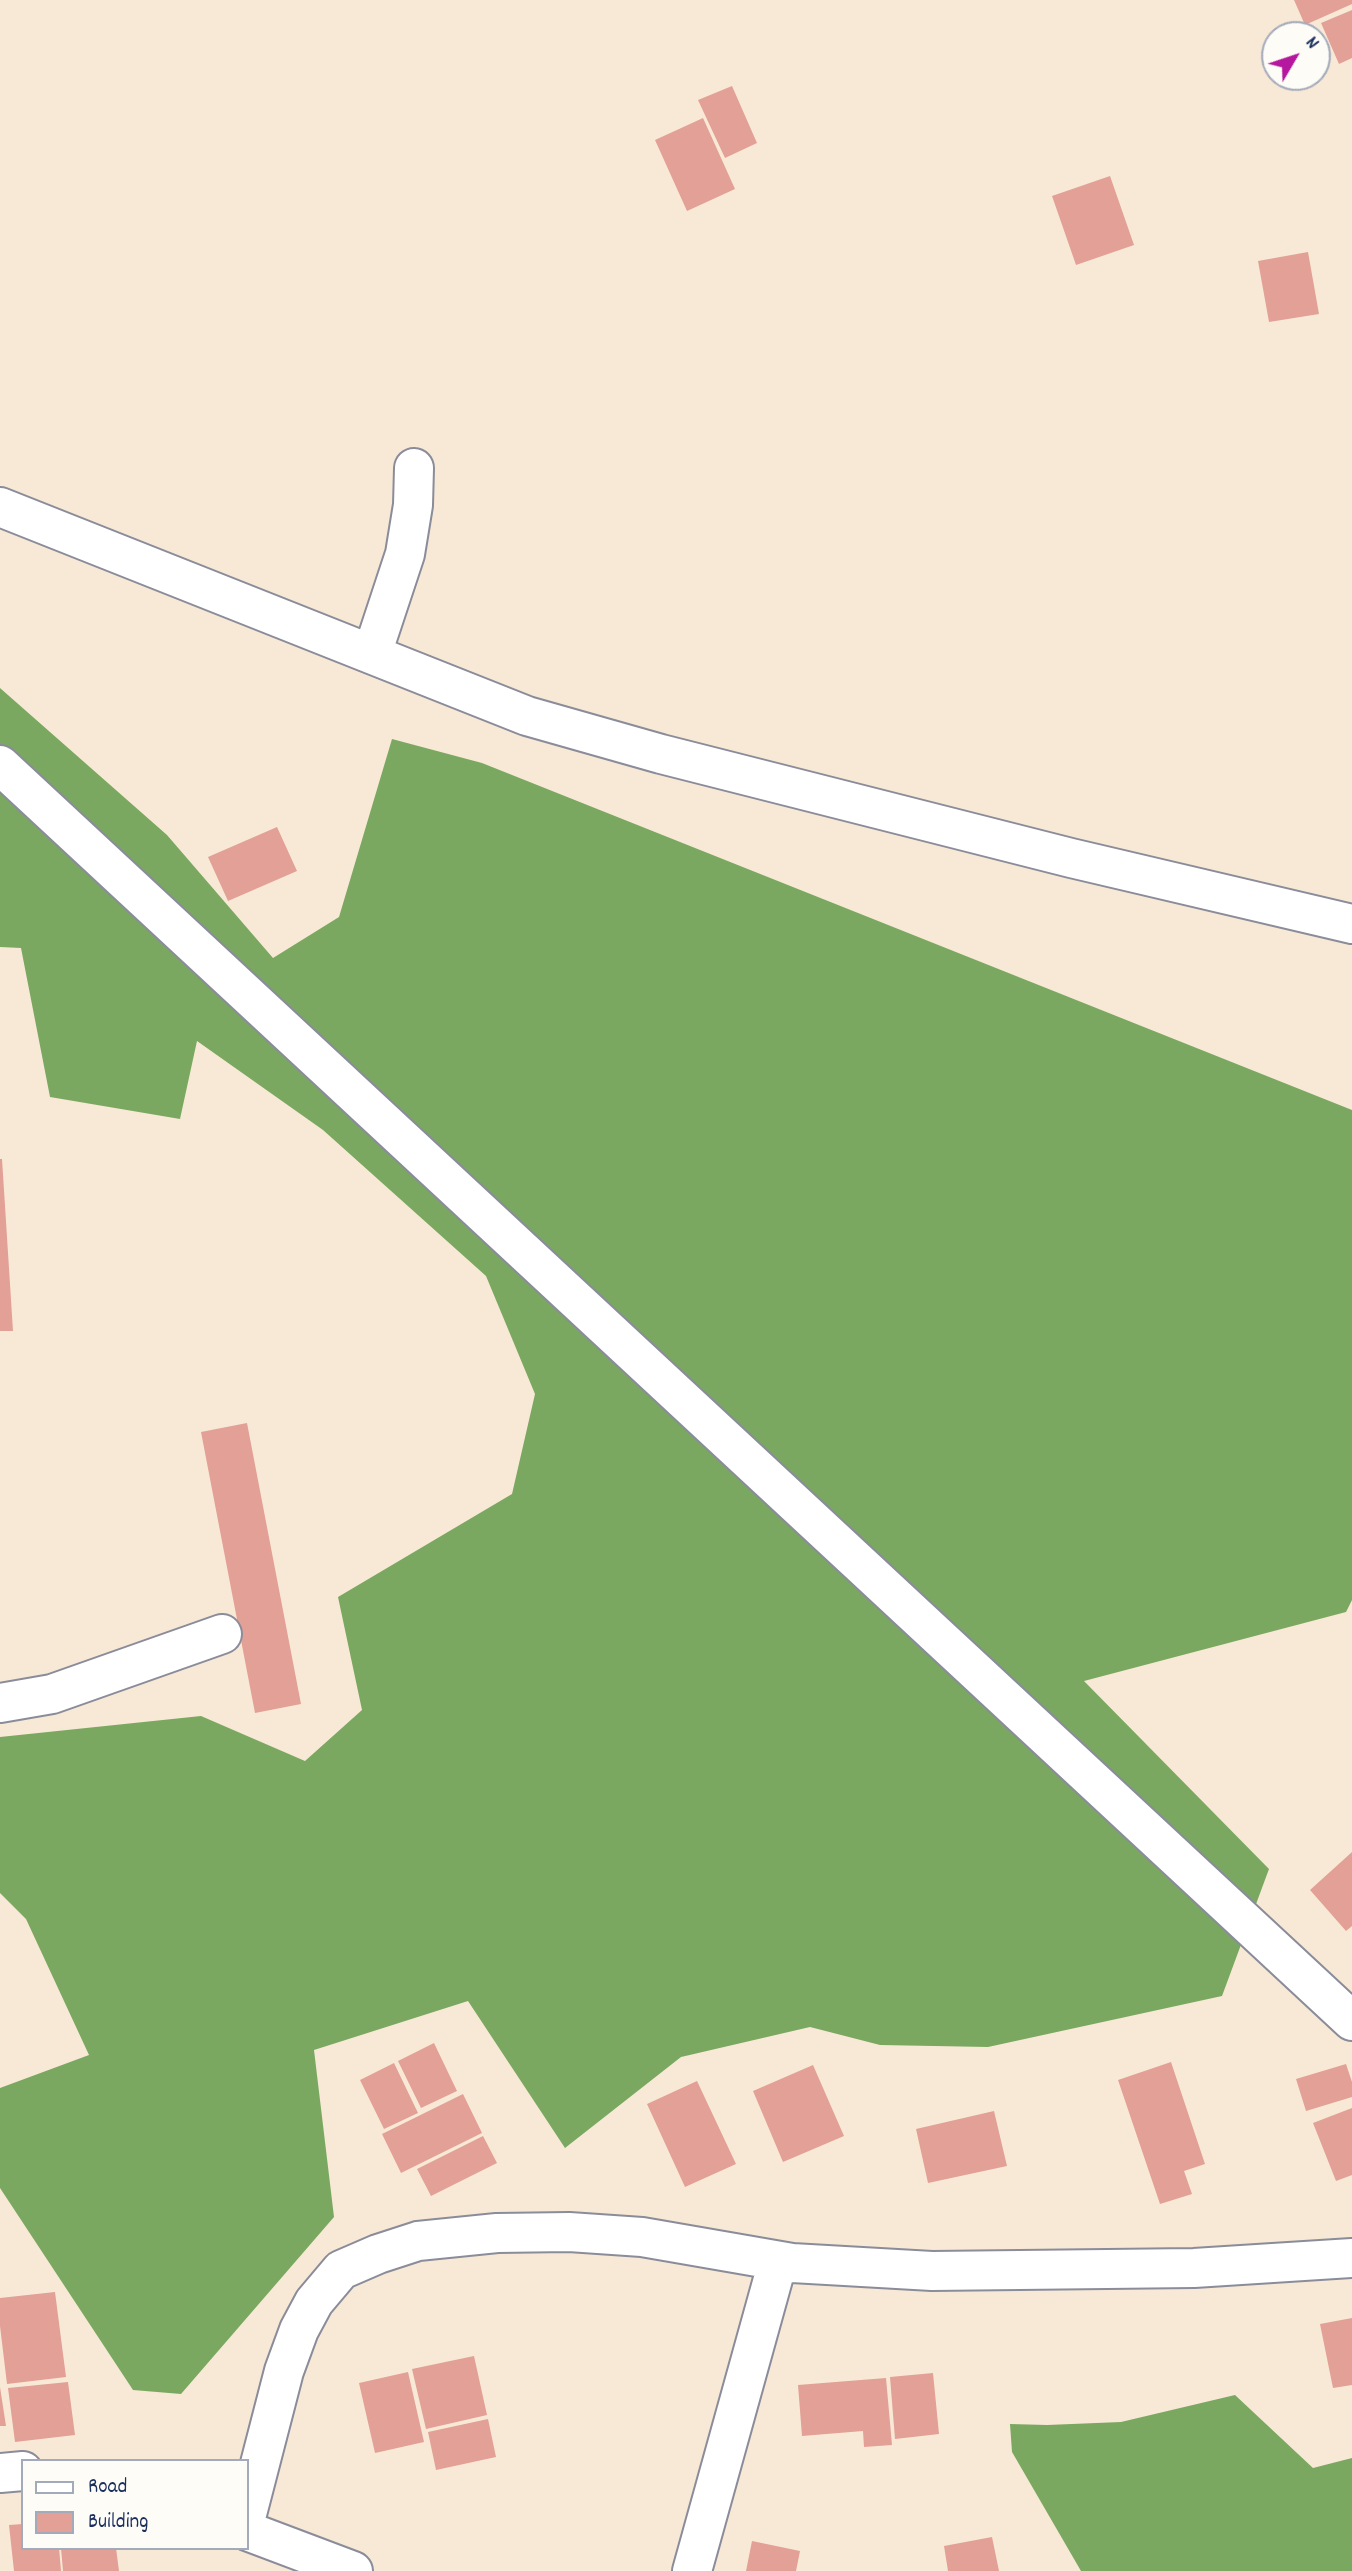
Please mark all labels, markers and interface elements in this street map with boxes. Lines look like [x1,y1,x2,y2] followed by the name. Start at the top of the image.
[1261,21,1331,91] north arrow
[1298,32,1325,56] text: N
[21,2459,248,2550] legend
[88,2473,127,2503] text: Road
[88,2508,148,2538] text: Building

